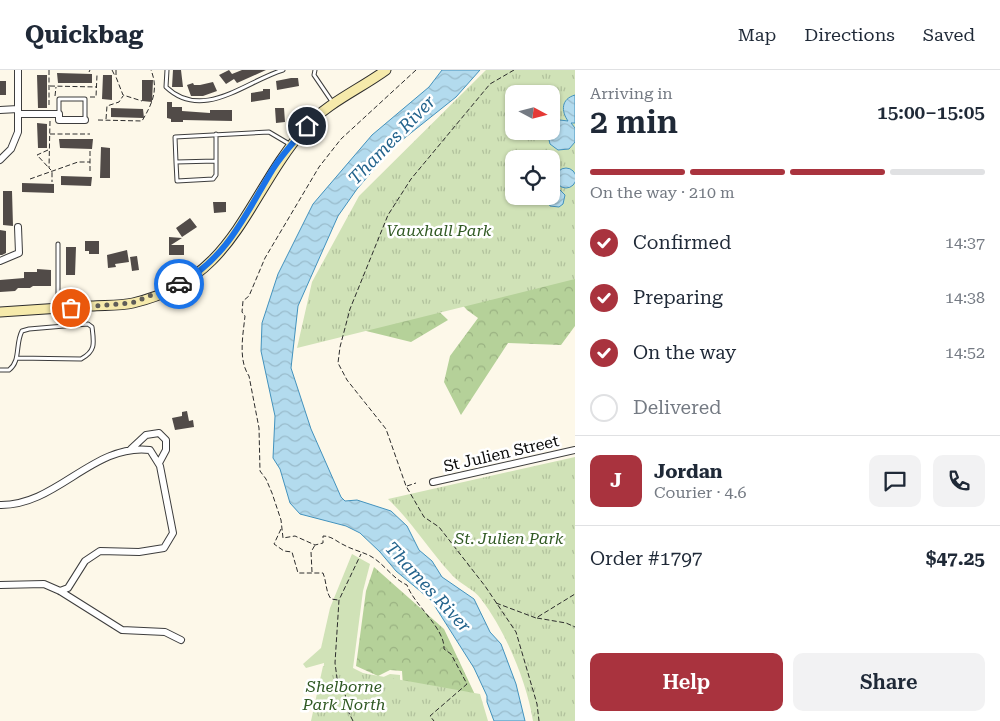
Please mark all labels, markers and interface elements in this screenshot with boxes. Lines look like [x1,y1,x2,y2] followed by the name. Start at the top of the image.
[25,21,143,49] text: Quickbag
[738,24,776,45] text: Map
[804,24,895,45] text: Directions
[923,24,975,45] text: Saved
[590,84,673,103] text: Arriving in
[505,85,560,140] north arrow
[505,85,560,205] map controls
[344,90,440,189] water label: Thames River
[877,101,985,124] text: 15:00–15:05
[590,103,678,141] text: 2 min
[286,105,328,147] pin
[293,112,321,140] icon: home
[505,150,560,205] button: locate
[590,183,735,202] text: On the way · 210 m
[387,221,492,240] park label: Vauxhall Park
[590,229,618,257] icon: check
[633,231,731,254] text: Confirmed
[945,233,985,252] text: 14:37
[154,259,204,309] courier
[165,270,193,298] icon: car
[590,284,618,312] icon: check
[633,286,723,309] text: Preparing
[50,287,92,329] pin
[945,288,985,307] text: 14:38
[57,294,85,322] icon: bag
[590,339,618,367] icon: check
[633,341,736,364] text: On the way
[945,343,985,362] text: 14:52
[633,396,721,419] text: Delivered
[442,431,561,476] street label: St Julien Street
[869,455,921,507] button: chat
[933,455,985,507] button: phone
[654,460,723,483] text: Jordan
[610,469,622,492] text: J
[654,483,747,502] text: Courier · 4.6
[454,529,564,548] park label: St. Julien Park
[381,537,476,637] water label: Thames River
[590,547,702,570] text: Order #1797
[926,547,985,570] text: $47.25
[590,653,783,711] button: Help
[793,653,985,711] button: Share
[301,677,386,714] park label: Shelborne Park North

